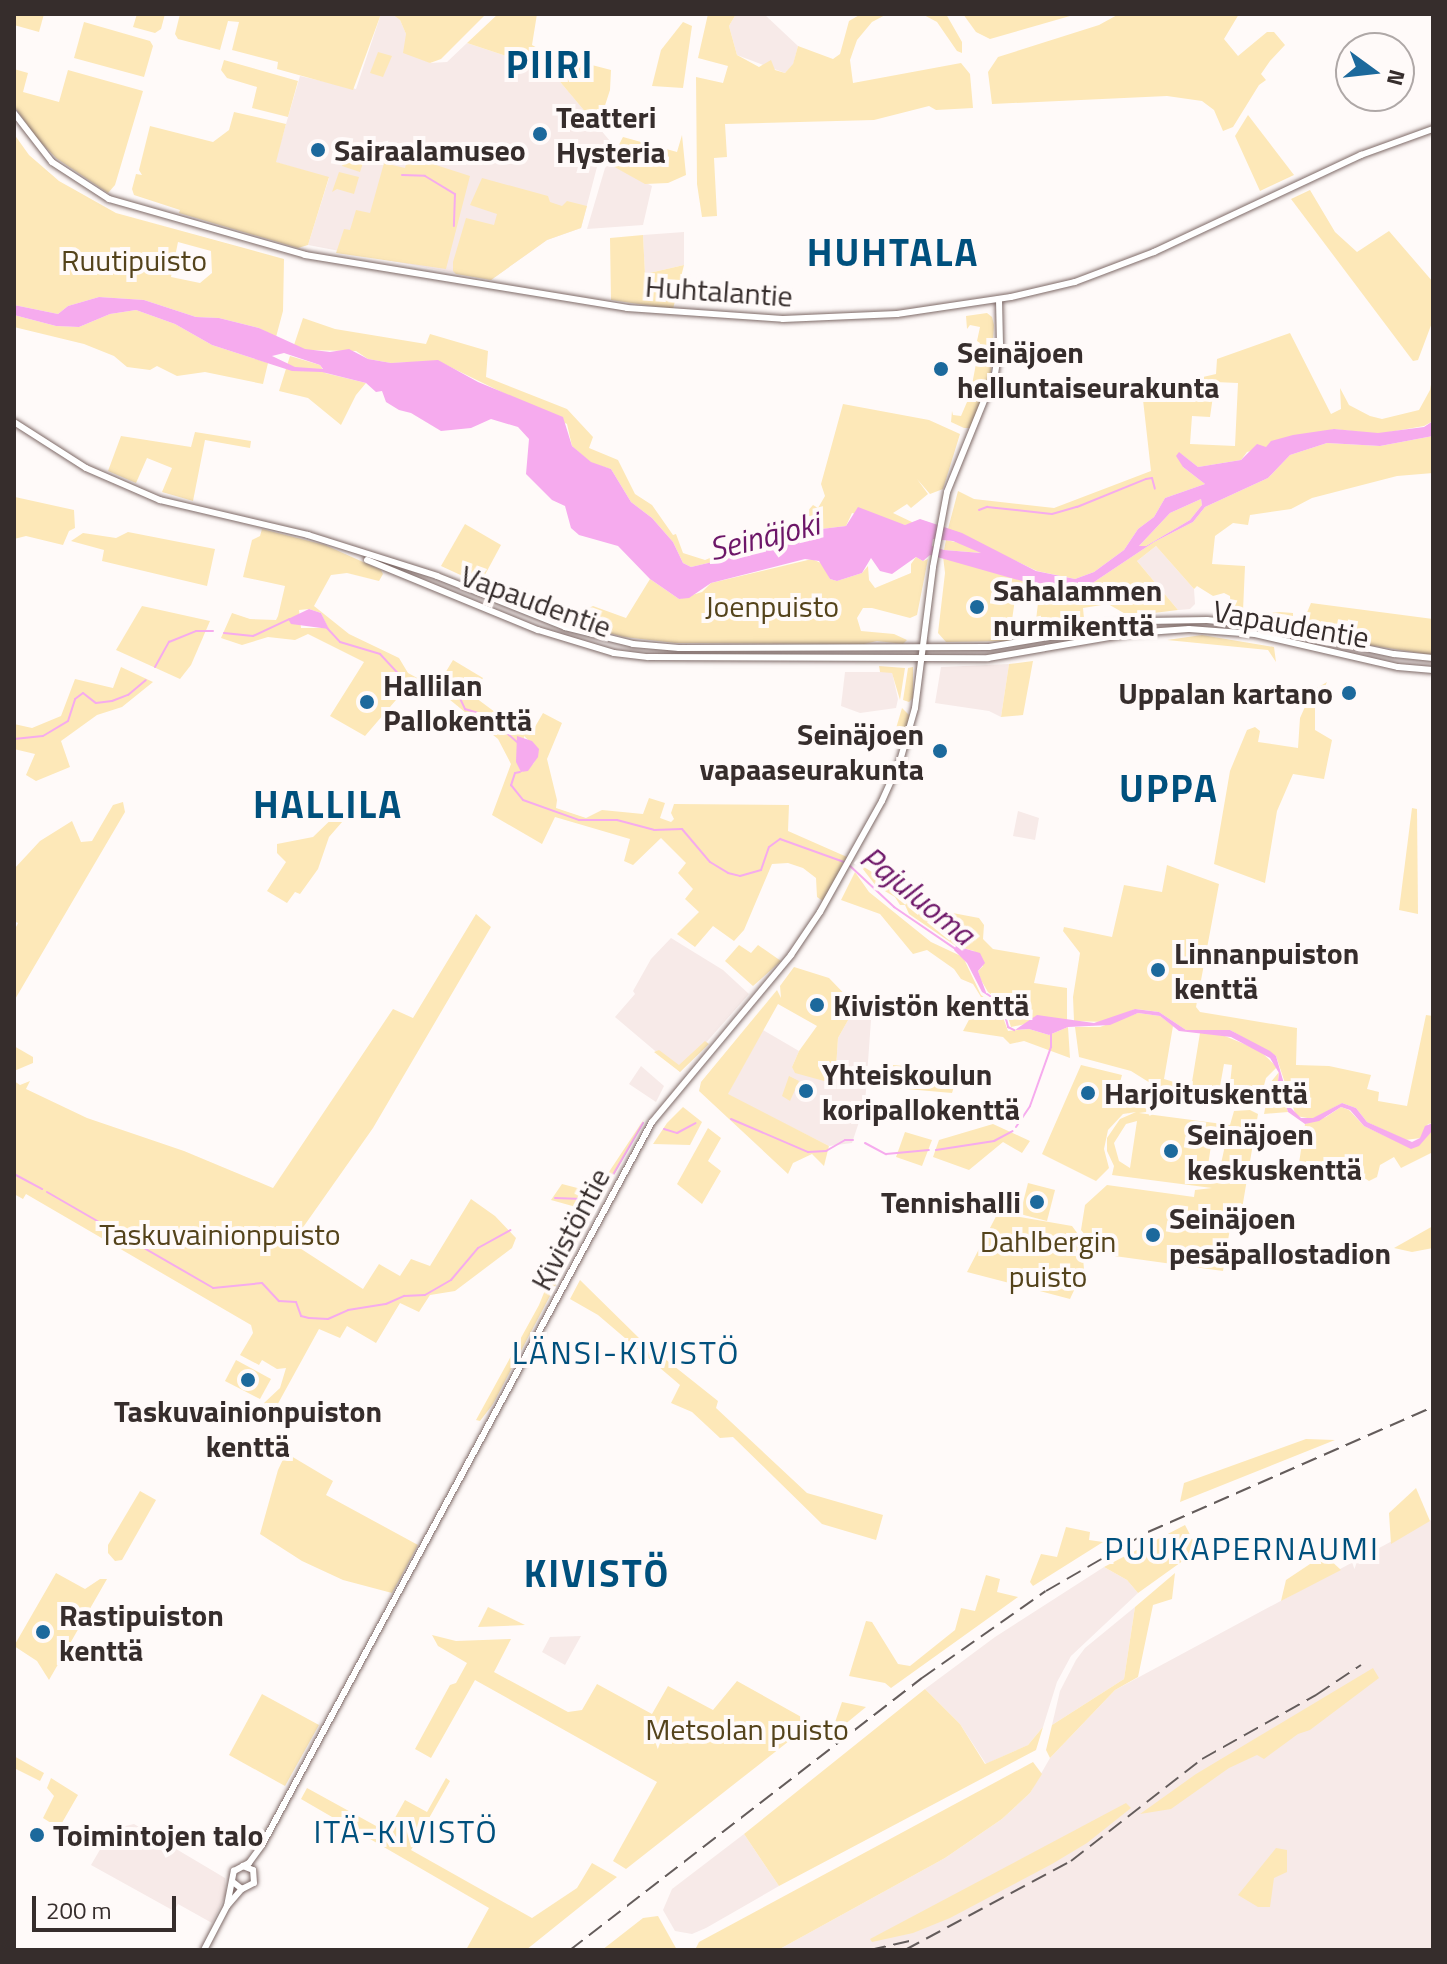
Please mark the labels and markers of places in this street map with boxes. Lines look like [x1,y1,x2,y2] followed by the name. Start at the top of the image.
[556,99,666,170] place label: Teatteri Hysteria
[531,125,549,143] marker: Teatteri Hysteria
[334,132,526,168] place label: Sairaalamuseo
[309,141,327,159] marker: Sairaalamuseo
[957,334,1220,404] place label: Seinäjoen helluntaiseurakunta
[932,360,950,378] marker: Seinäjoen helluntaiseurakunta
[993,572,1162,642] place label: Sahalammen nurmikenttä
[968,598,986,616] marker: Sahalammen nurmikenttä
[383,667,532,738] place label: Hallilan Pallokenttä
[1118,675,1333,711] place label: Uppalan kartano
[1340,684,1358,702] marker: Uppalan kartano
[358,693,376,711] marker: Hallilan Pallokenttä
[700,716,924,786] place label: Seinäjoen vapaaseurakunta
[931,742,949,760] marker: Seinäjoen vapaaseurakunta
[1174,935,1359,1006] place label: Linnanpuiston kenttä
[1149,961,1167,979] marker: Linnanpuiston kenttä
[833,987,1030,1023] place label: Kivistön kenttä
[808,996,826,1014] marker: Kivistön kenttä
[822,1056,1020,1126] place label: Yhteiskoulun koripallokenttä
[1104,1075,1308,1111] place label: Harjoituskenttä
[797,1082,815,1100] marker: Yhteiskoulun koripallokenttä
[1079,1084,1097,1102] marker: Harjoituskenttä
[1187,1116,1362,1186] place label: Seinäjoen keskuskenttä
[1162,1142,1180,1160] marker: Seinäjoen keskuskenttä
[881,1184,1021,1220] place label: Tennishalli
[1028,1193,1046,1211] marker: Tennishalli
[1169,1200,1391,1270] place label: Seinäjoen pesäpallostadion
[1144,1226,1162,1244] marker: Seinäjoen pesäpallostadion
[239,1371,257,1389] marker: Taskuvainionpuiston kenttä
[114,1393,382,1464] place label: Taskuvainionpuiston kenttä
[59,1597,224,1668] place label: Rastipuiston kenttä
[34,1623,52,1641] marker: Rastipuiston kenttä
[53,1817,263,1853] place label: Toimintojen talo
[28,1826,46,1844] marker: Toimintojen talo

